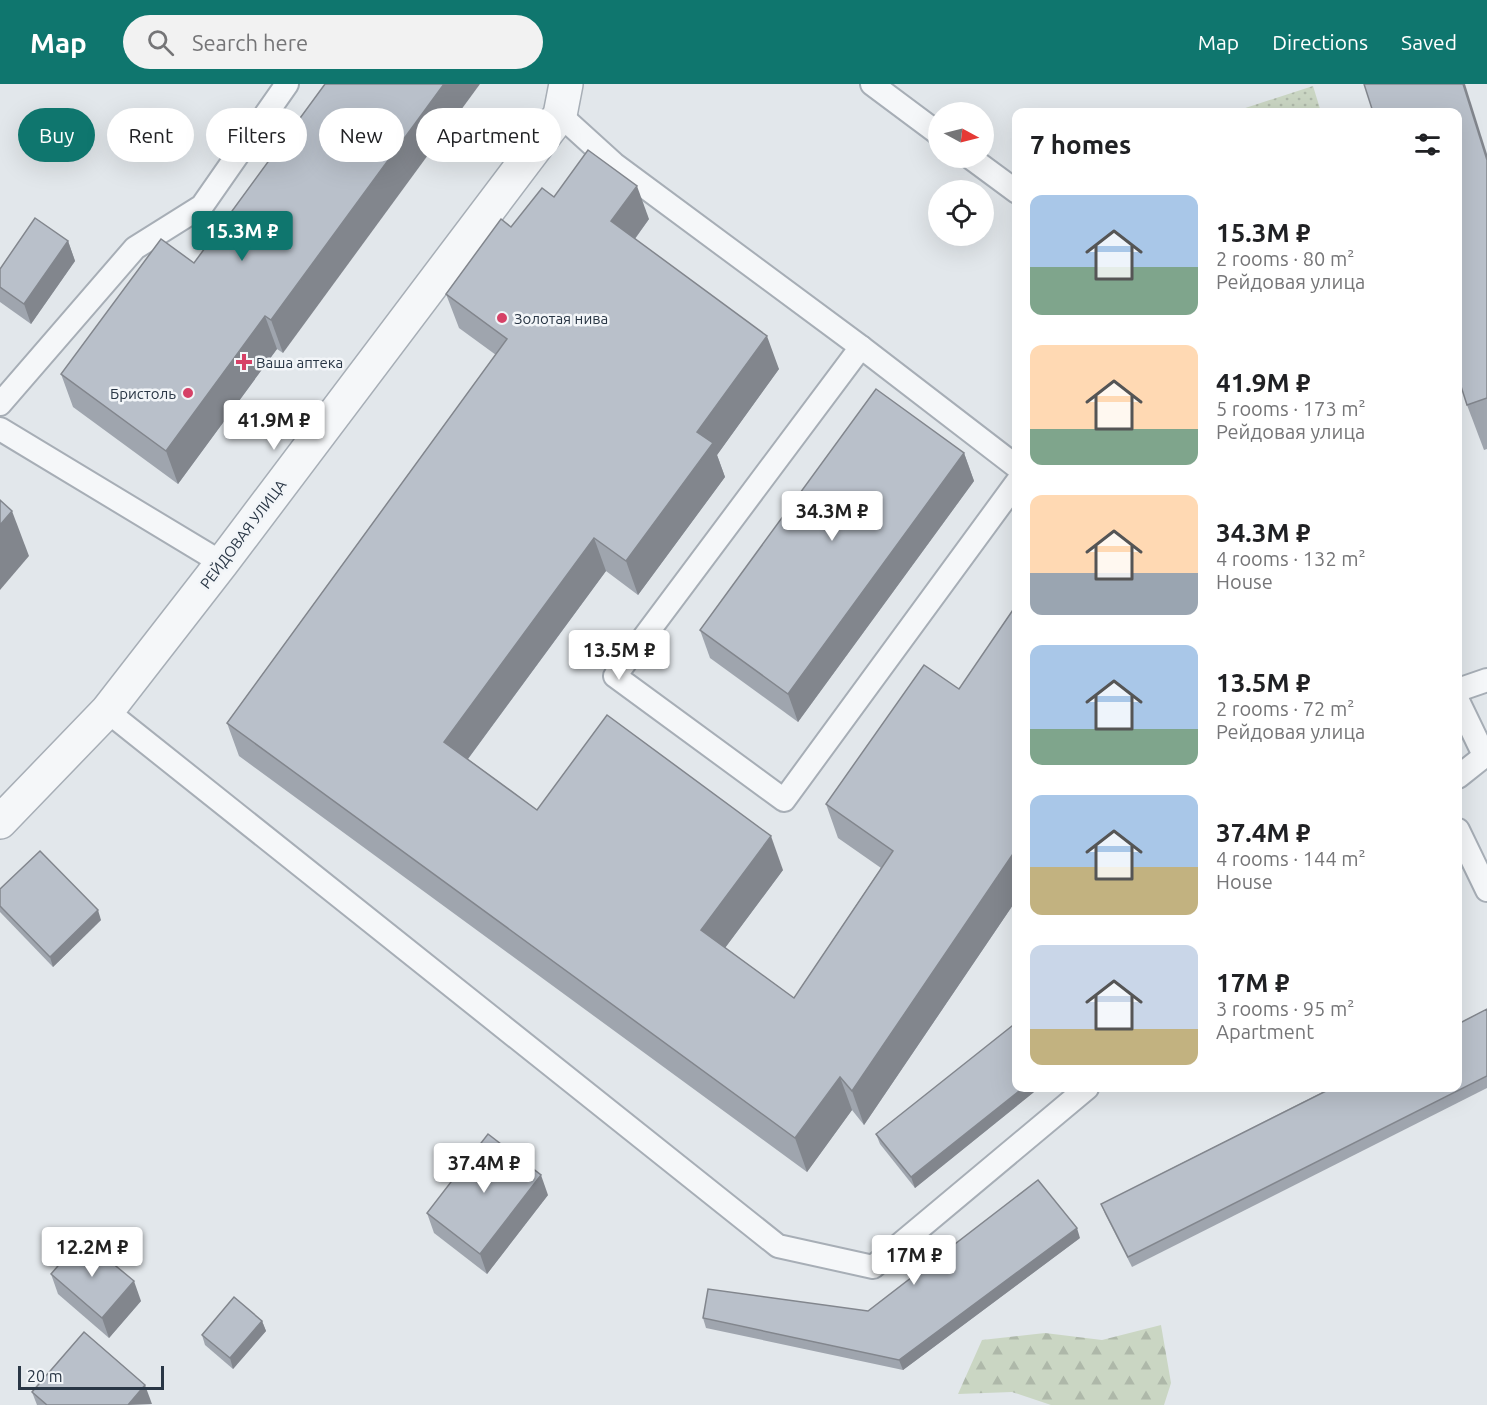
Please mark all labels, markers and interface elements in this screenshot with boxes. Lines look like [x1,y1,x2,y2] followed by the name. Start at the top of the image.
[123,15,543,69] search box
[144,26,177,59] icon: search
[30,27,87,58] text: Map
[192,30,308,55] text: Search here
[1198,30,1239,54] text: Map
[1272,30,1368,54] text: Directions
[1401,30,1457,54] text: Saved
[928,102,994,168] north arrow
[928,102,994,246] map controls
[18,108,95,162] chip: Buy
[107,108,194,162] chip: Rent
[206,108,307,162] chip: Filters
[319,108,404,162] chip: New
[416,108,561,162] chip: Apartment
[1411,128,1444,161] icon: filters
[1030,130,1131,159] text: 7 homes
[928,180,994,246] button: locate
[187,211,297,262] pin: 15.3M ₽
[1216,218,1310,247] text: 15.3M ₽
[206,219,278,242] text: 15.3M ₽
[1078,219,1150,291] icon: home
[1216,247,1354,270] text: 2 rooms · 80 m²
[1216,270,1365,293] text: Рейдовая улица
[514,310,608,327] place label: Золотая нива
[495,311,509,325] marker: Золотая нива
[256,354,343,371] place label: Ваша аптека
[237,355,251,369] marker: Ваша аптека
[1216,368,1310,397] text: 41.9M ₽
[1078,369,1150,441] icon: home
[110,385,176,402] place label: Бристоль
[181,386,195,400] marker: Бристоль
[1216,397,1366,420] text: 5 rooms · 173 m²
[219,400,329,451] pin: 41.9M ₽
[238,408,310,431] text: 41.9M ₽
[1216,420,1365,443] text: Рейдовая улица
[197,476,290,592] street label: РЕЙДОВАЯ УЛИЦА
[777,491,887,542] pin: 34.3M ₽
[796,499,868,522] text: 34.3M ₽
[1216,518,1310,547] text: 34.3M ₽
[1078,519,1150,591] icon: home
[1216,547,1366,570] text: 4 rooms · 132 m²
[1216,570,1273,593] text: House
[564,630,674,681] pin: 13.5M ₽
[583,638,655,661] text: 13.5M ₽
[1216,668,1310,697] text: 13.5M ₽
[1078,669,1150,741] icon: home
[1216,697,1354,720] text: 2 rooms · 72 m²
[1216,720,1365,743] text: Рейдовая улица
[1216,818,1310,847] text: 37.4M ₽
[1078,819,1150,891] icon: home
[1216,847,1366,870] text: 4 rooms · 144 m²
[1216,870,1273,893] text: House
[1216,968,1289,997] text: 17M ₽
[1078,969,1150,1041] icon: home
[1216,997,1354,1020] text: 3 rooms · 95 m²
[1216,1020,1314,1043] text: Apartment
[429,1143,539,1194] pin: 37.4M ₽
[448,1151,520,1174] text: 37.4M ₽
[37,1227,147,1278] pin: 12.2M ₽
[56,1235,128,1258] text: 12.2M ₽
[872,1235,956,1286] pin: 17M ₽
[886,1243,942,1266] text: 17M ₽
[18,1363,164,1390] scale bar
[27,1367,63,1385] text: 20 m

